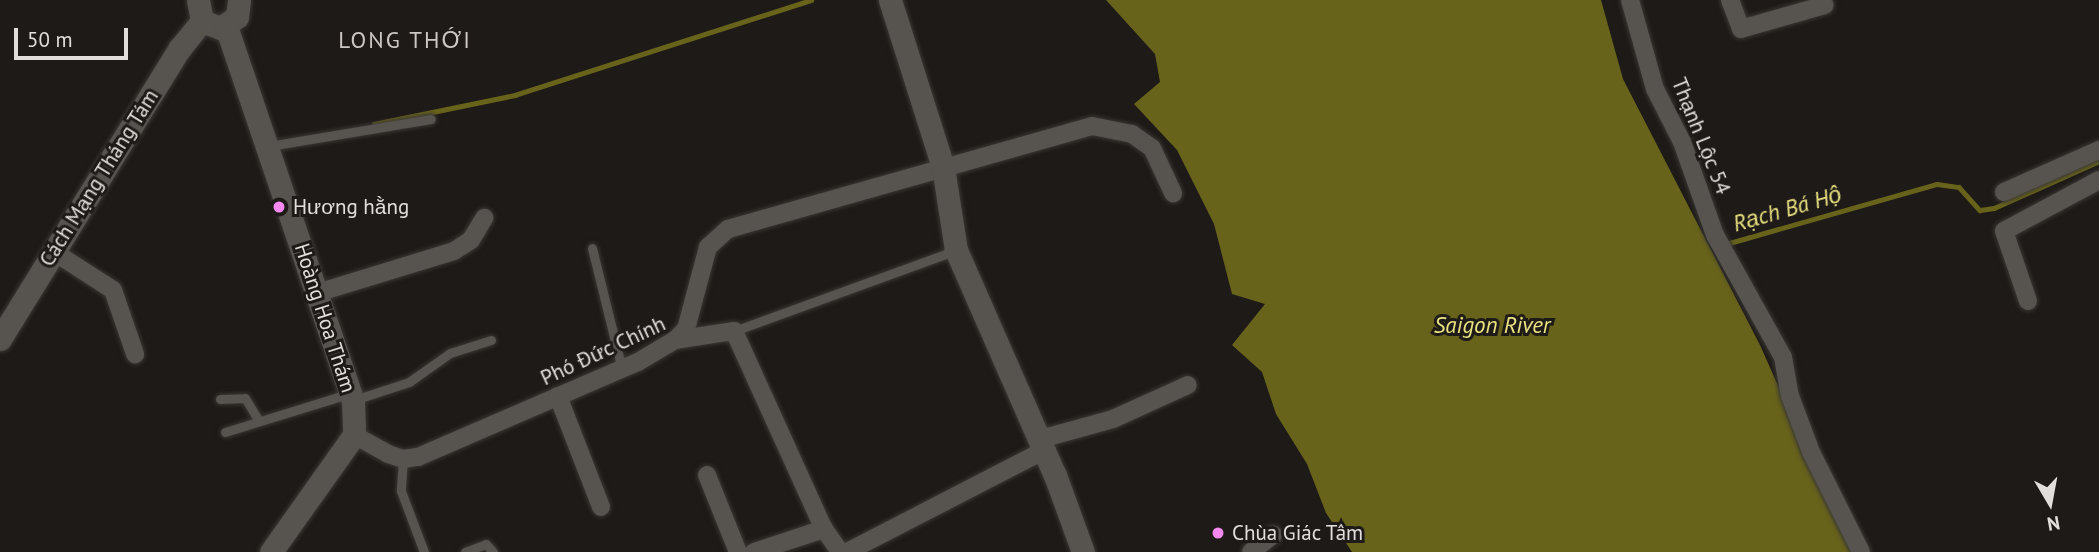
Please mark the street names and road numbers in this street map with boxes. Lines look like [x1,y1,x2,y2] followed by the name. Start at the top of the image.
[1666,74,1736,198] street label: Thạnh Lộc 54
[34,84,164,272] street label: Cách Mạng Tháng Tám
[289,240,361,396] street label: Hoàng Hoa Thám
[536,311,670,391] street label: Phó Đức Chính

